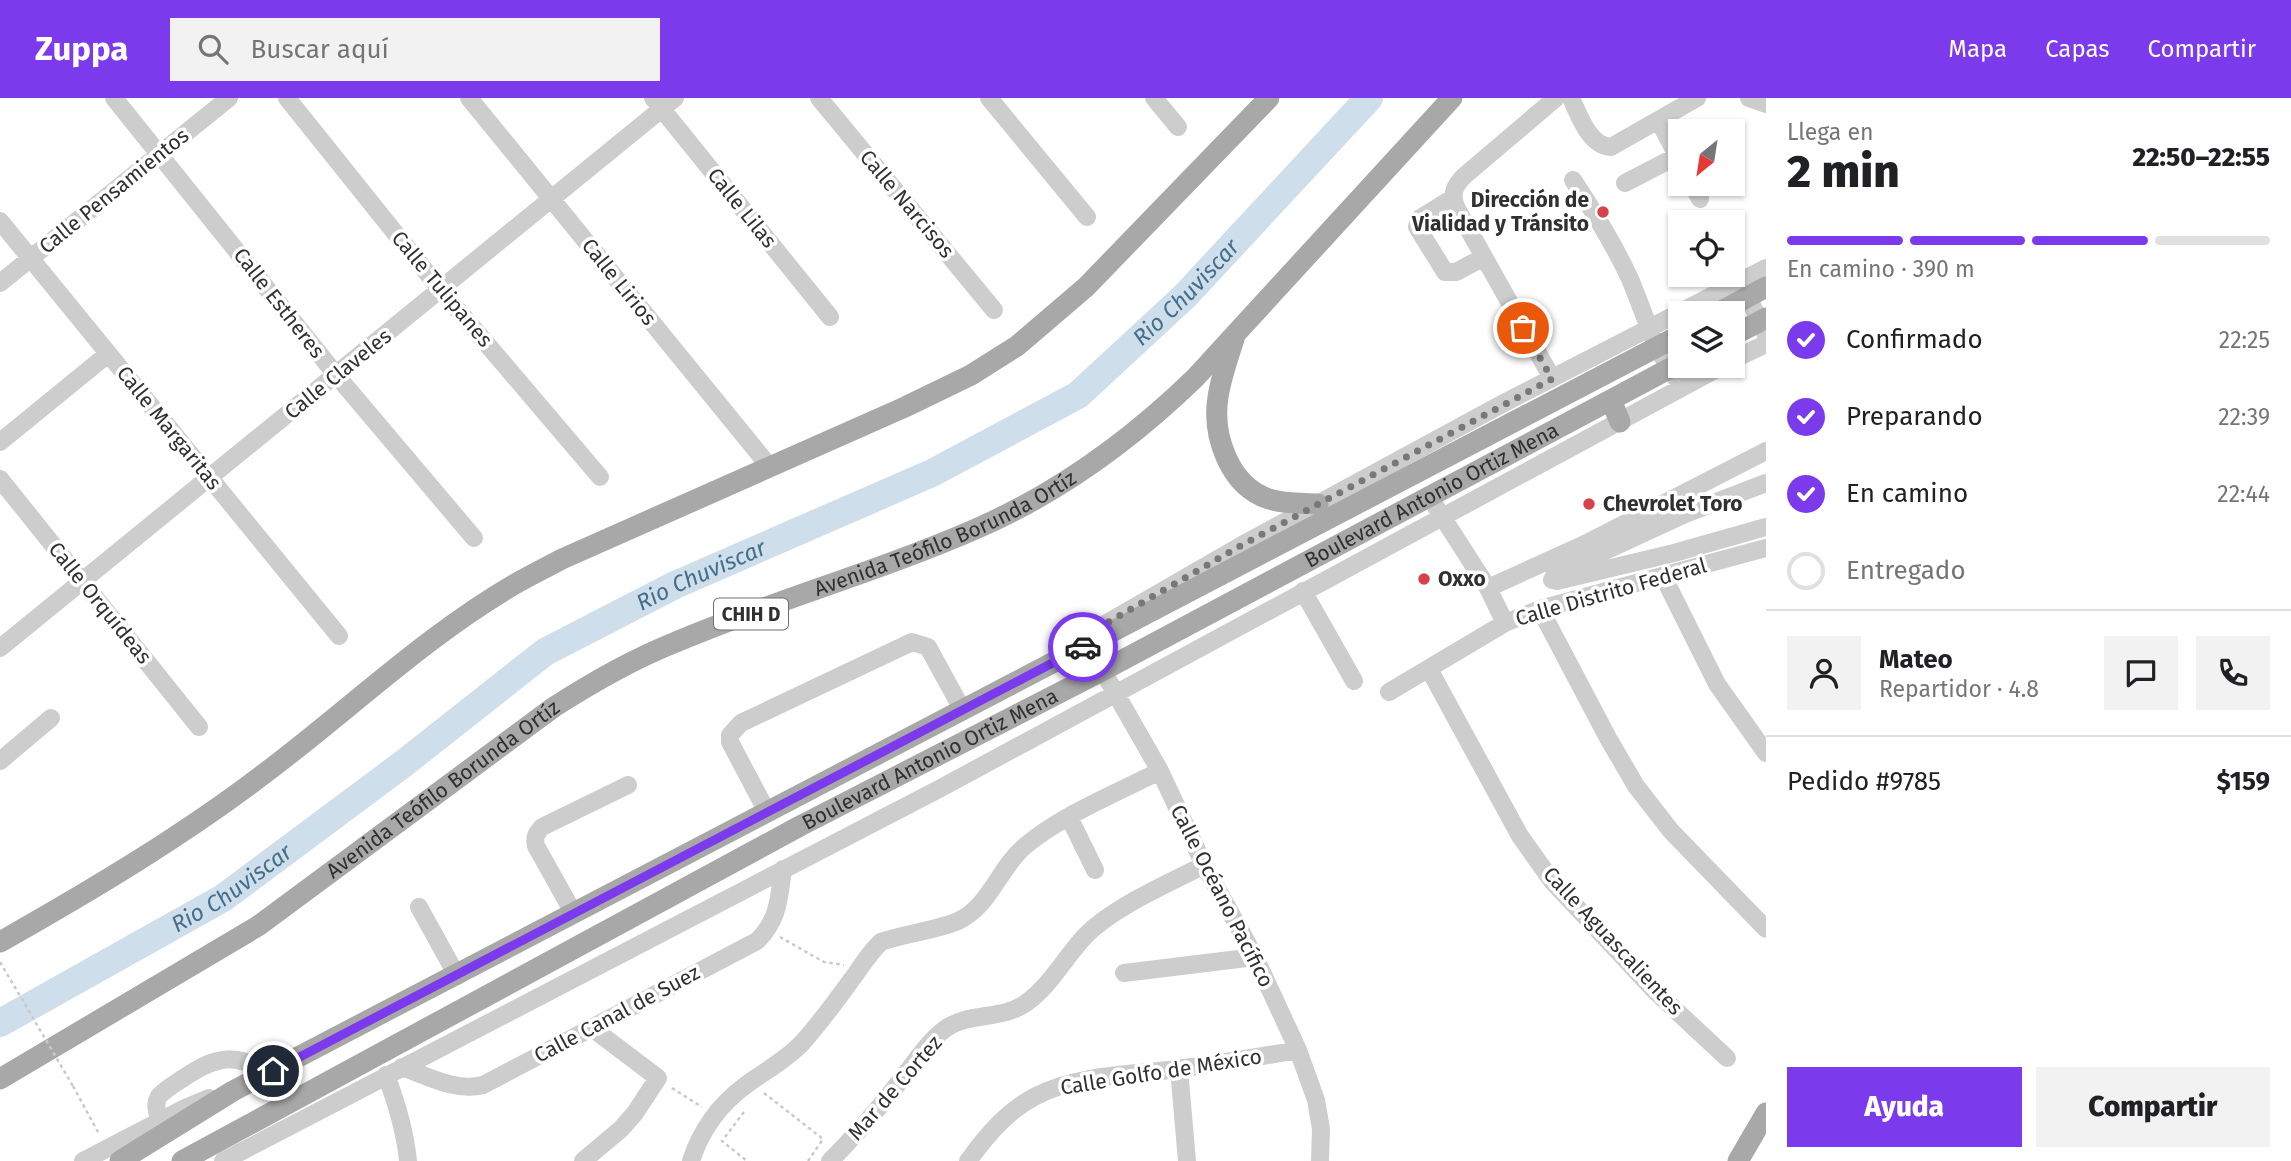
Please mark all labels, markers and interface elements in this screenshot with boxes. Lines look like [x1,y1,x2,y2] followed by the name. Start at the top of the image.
[170,18,660,81] search box
[35,29,128,69] text: Zuppa
[194,30,232,68] icon: search
[250,34,389,65] text: Buscar aquí
[1948,35,2007,63] text: Mapa
[2045,35,2109,63] text: Capas
[2147,35,2256,63] text: Compartir
[1787,118,1873,146] text: Llega en
[1668,119,1745,196] north arrow
[1668,119,1745,378] map controls
[34,122,194,259] street label: Calle Pensamientos
[2132,142,2270,173] text: 22:50–22:55
[1787,144,1900,199] text: 2 min
[854,145,960,263] street label: Calle Narcisos
[702,163,782,253] street label: Calle Lilas
[1411,187,1589,237] place label: Dirección de Vialidad y Tránsito
[1595,204,1611,220] marker: Dirección de Vialidad y Tránsito
[1668,210,1745,287] button: locate
[386,226,498,352] street label: Calle Tulipanes
[1127,232,1246,351] water label: Rio Chuviscar
[576,233,662,331] street label: Calle Lirios
[228,243,330,364] street label: Calle Estheres
[1787,255,1975,283] text: En camino · 390 m
[1493,298,1553,358] pin
[1668,301,1745,378] button: layers
[1504,309,1542,347] icon: bag
[1787,321,1825,359] icon: check
[279,323,397,425] street label: Calle Claveles
[1846,324,1983,355] text: Confirmado
[2219,326,2270,354] text: 22:25
[111,361,227,495] street label: Calle Margaritas
[1787,398,1825,436] icon: check
[1846,401,1983,432] text: Preparando
[2218,403,2270,431] text: 22:39
[1300,417,1563,574] street label: Boulevard Antonio Ortiz Mena
[811,465,1081,602] street label: Avenida Teófilo Borunda Ortíz
[1787,475,1825,513] icon: check
[1846,478,1968,509] text: En camino
[2217,480,2270,508] text: 22:44
[1603,491,1743,517] place label: Chevrolet Toro
[1581,496,1597,512] marker: Chevrolet Toro
[632,533,771,617] water label: Rio Chuviscar
[43,537,157,669] street label: Calle Orquídeas
[1512,552,1710,632] street label: Calle Distrito Federal
[1846,555,1966,586] text: Entregado
[1438,566,1486,592] place label: Oxxo
[1416,571,1432,587] marker: Oxxo
[714,598,788,629] road number: CHIH D
[1048,612,1118,682] courier
[1064,628,1102,666] icon: car
[1787,636,1861,710] button: person
[2104,636,2178,710] button: chat
[2196,636,2270,710] button: phone
[1879,644,1953,675] text: Mateo
[1879,675,2039,703] text: Repartidor · 4.8
[798,683,1062,836] street label: Boulevard Antonio Ortiz Mena
[321,694,565,884] street label: Avenida Teófilo Borunda Ortíz
[1787,766,1941,797] text: Pedido #9785
[2216,766,2270,797] text: $159
[1165,800,1279,992] street label: Calle Océano Pacífico
[166,837,298,938] water label: Rio Chuviscar
[1538,861,1689,1021] street label: Calle Aguascalientes
[530,959,704,1069] street label: Calle Canal de Suez
[842,1030,948,1146] street label: Mar de Cortez
[243,1041,303,1101] pin
[1058,1043,1264,1101] street label: Calle Golfo de México
[254,1052,292,1090] icon: home
[1787,1067,2022,1147] button: Ayuda
[2036,1067,2270,1147] button: Compartir

